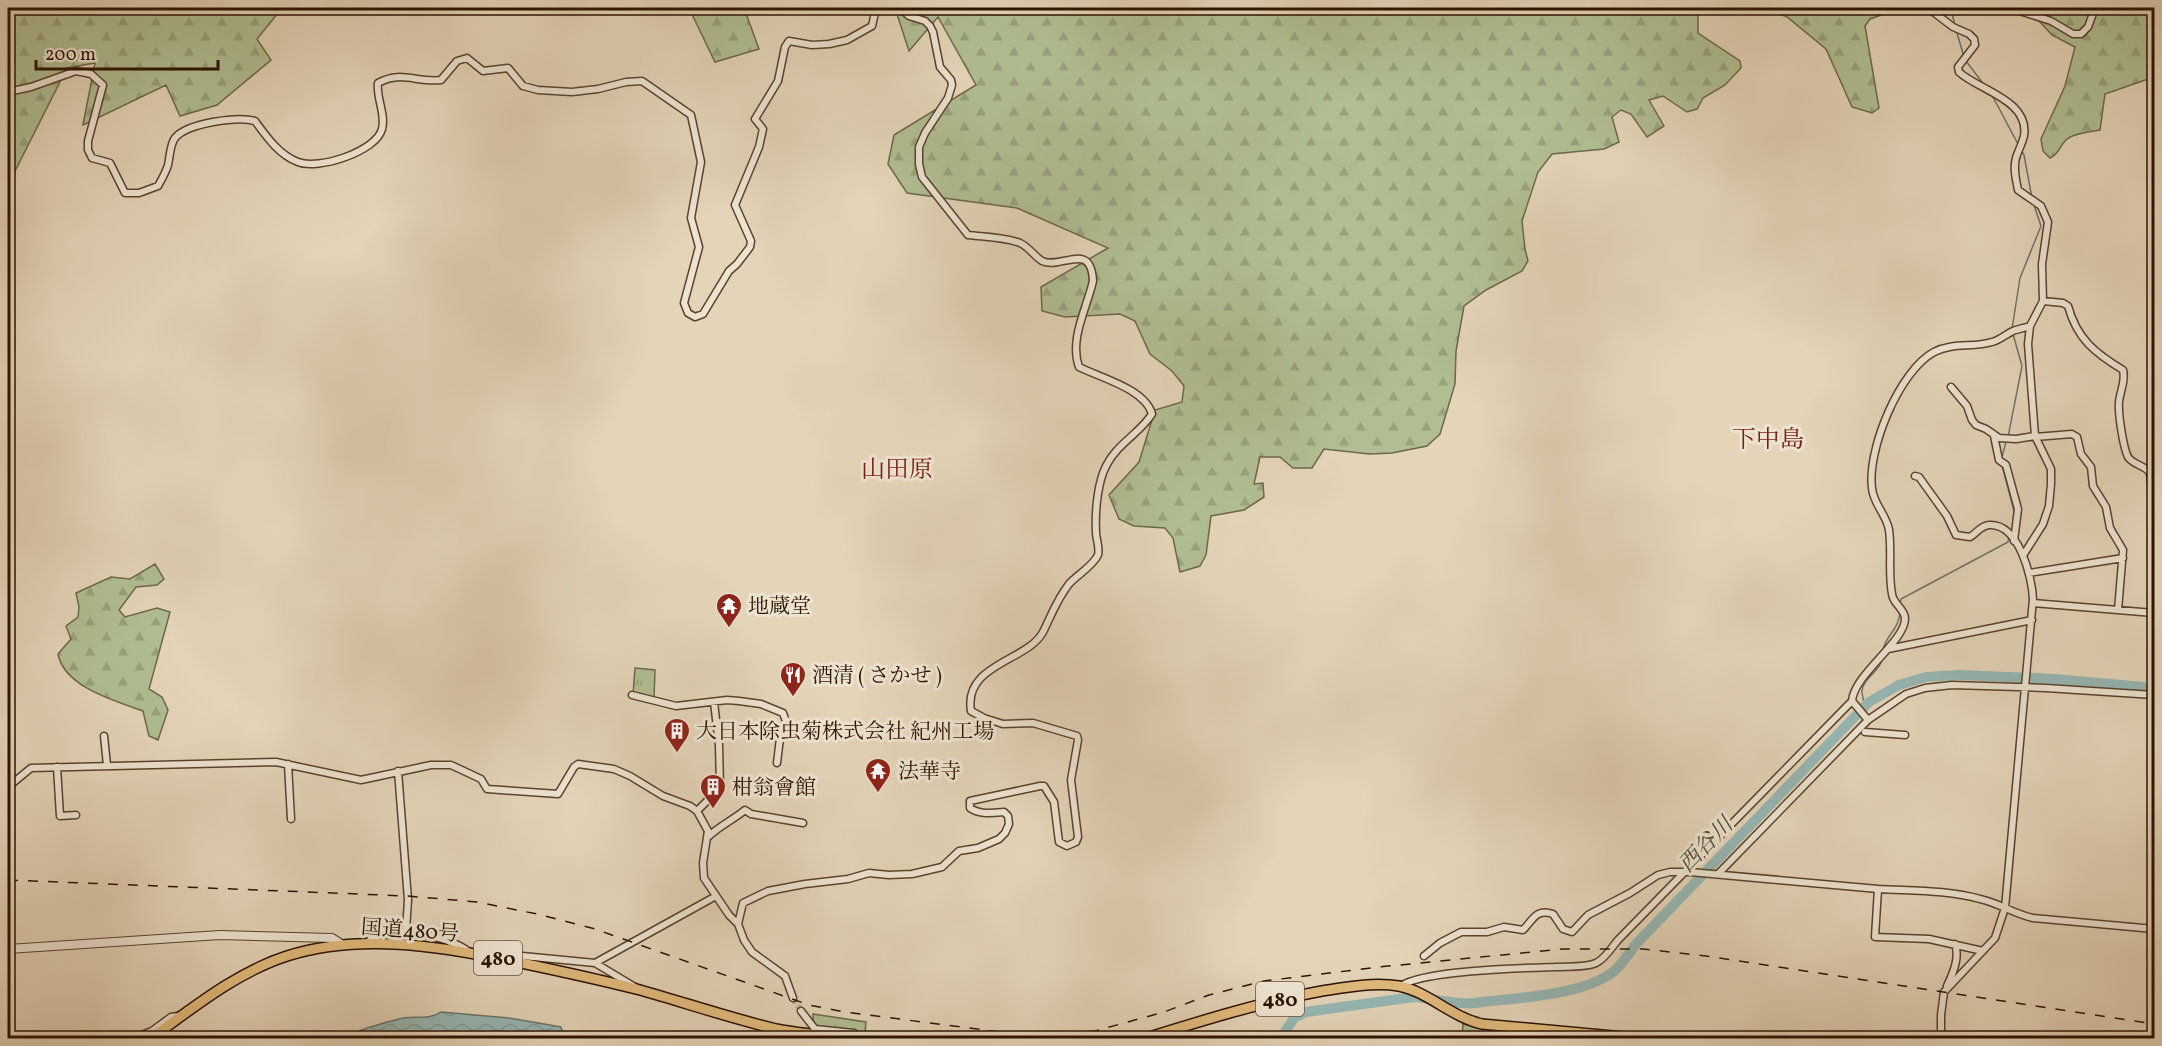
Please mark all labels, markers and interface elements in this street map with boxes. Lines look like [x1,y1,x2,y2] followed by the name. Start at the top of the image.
[36,33,218,71] scale bar
[45,43,96,68] text: 200 m
[1732,424,1804,458] district label: 下中島
[861,454,933,488] district label: 山田原
[714,591,744,629] temple icon: 地蔵堂
[748,593,811,622] place label: 地蔵堂
[778,660,808,698] restaurant icon: 酒清 ( さかせ )
[812,662,942,691] place label: 酒清 ( さかせ )
[662,716,692,754] building icon: 大日本除虫菊株式会社 紀州工場
[696,718,994,747] place label: 大日本除虫菊株式会社 紀州工場
[863,756,893,794] temple icon: 法華寺
[898,758,961,787] place label: 法華寺
[698,772,728,810] building icon: 柑翁會館
[732,774,816,803] place label: 柑翁會館
[1673,810,1742,880] water label: 西谷川
[360,914,460,949] street label: 国道480号
[474,941,522,975] road number: 480
[1256,982,1304,1016] road number: 480

